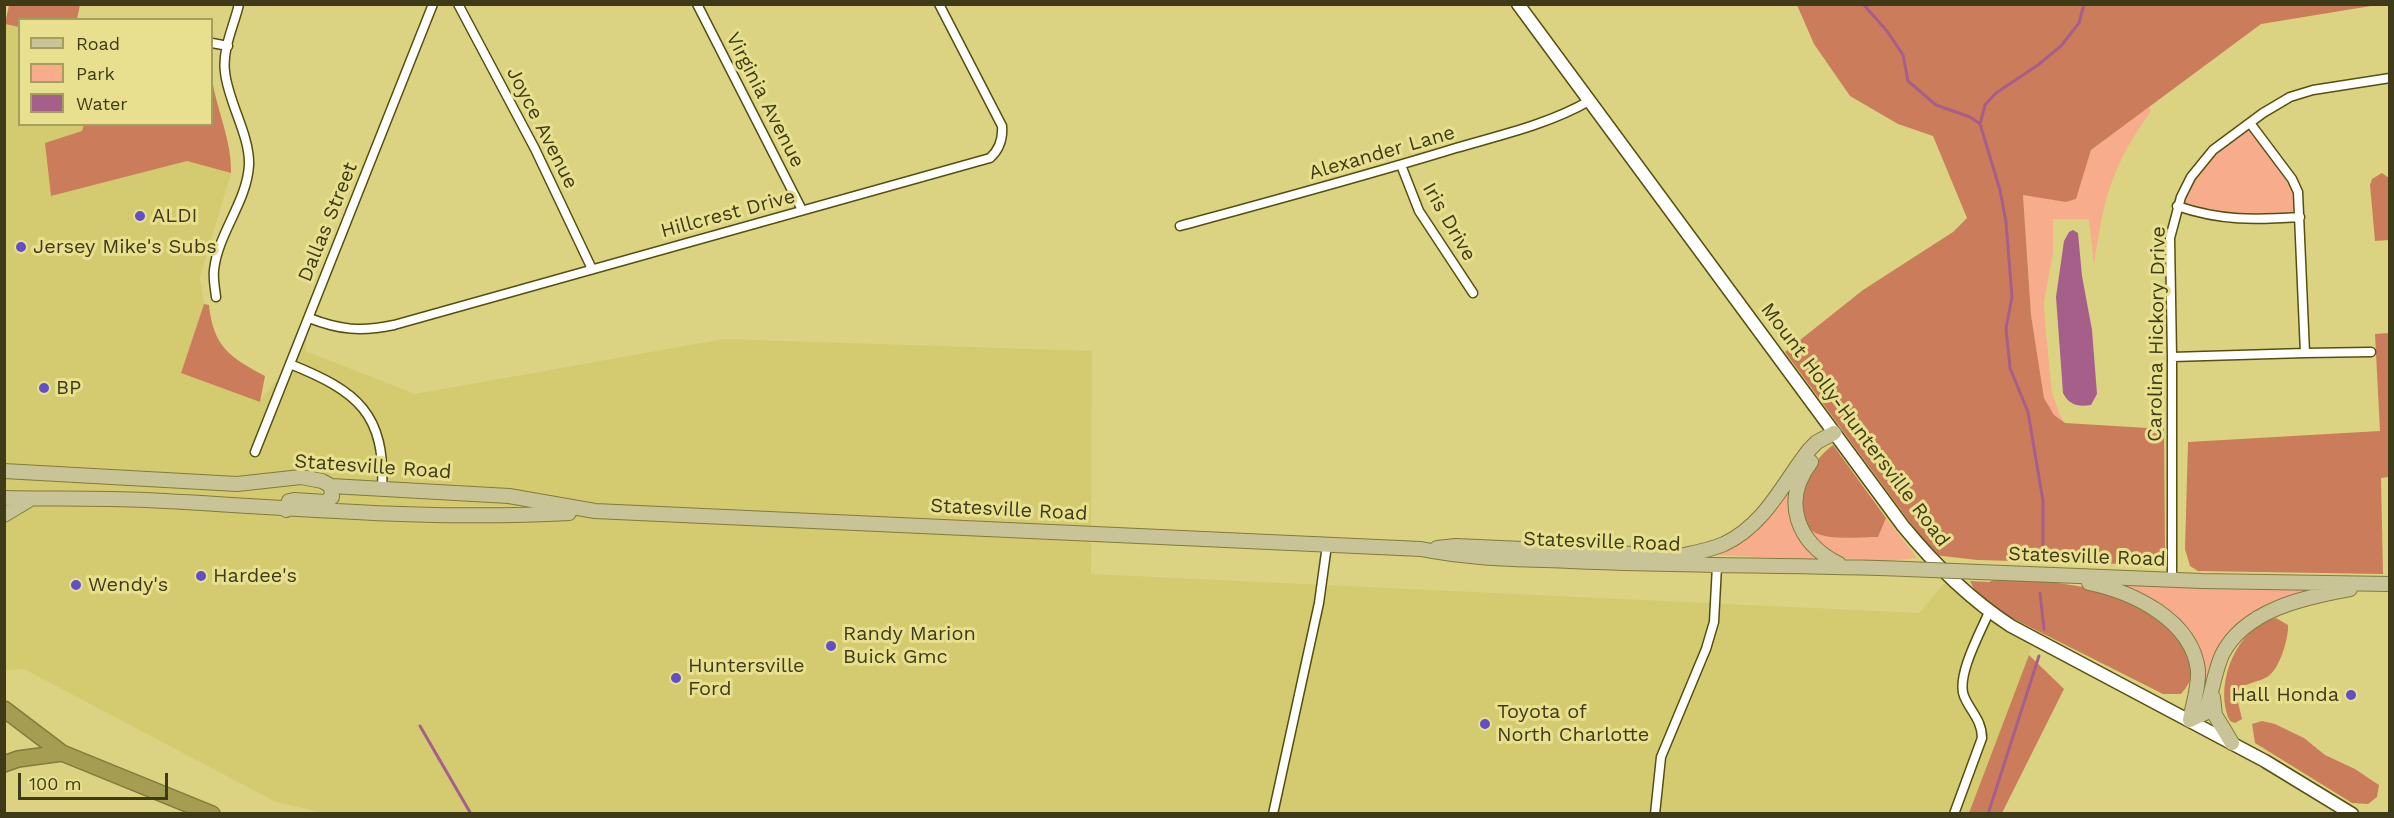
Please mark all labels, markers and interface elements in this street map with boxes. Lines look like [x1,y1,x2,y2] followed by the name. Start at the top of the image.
[18,18,213,126] legend
[721,28,809,172] street label: Virginia Avenue
[76,33,120,54] text: Road
[76,63,115,84] text: Park
[501,63,583,193] street label: Joyce Avenue
[76,93,128,114] text: Water
[1306,121,1458,185] street label: Alexander Lane
[293,159,363,285] street label: Dallas Street
[1417,179,1481,265] street label: Iris Drive
[658,185,798,243] street label: Hillcrest Drive
[152,204,197,228] place label: ALDI
[133,209,147,223] marker: ALDI
[2143,226,2171,442] street label: Carolina Hickory Drive
[33,235,217,259] place label: Jersey Mike's Subs
[14,240,28,254] marker: Jersey Mike's Subs
[1755,298,1955,552] street label: Mount Holly-Huntersville Road
[56,376,81,400] place label: BP
[37,381,51,395] marker: BP
[294,450,452,484] street label: Statesville Road
[930,494,1088,526] street label: Statesville Road
[1523,527,1681,557] street label: Statesville Road
[2008,542,2166,572] street label: Statesville Road
[213,564,297,588] place label: Hardee's
[194,569,208,583] marker: Hardee's
[88,573,168,597] place label: Wendy's
[69,578,83,592] marker: Wendy's
[843,622,976,669] place label: Randy Marion Buick Gmc
[824,639,838,653] marker: Randy Marion Buick Gmc
[688,654,805,701] place label: Huntersville Ford
[669,671,683,685] marker: Huntersville Ford
[2231,683,2339,707] place label: Hall Honda
[2344,688,2358,702] marker: Hall Honda
[1497,700,1649,747] place label: Toyota of North Charlotte
[1478,717,1492,731] marker: Toyota of North Charlotte
[21,761,171,799] scale bar
[29,773,82,794] text: 100 m

